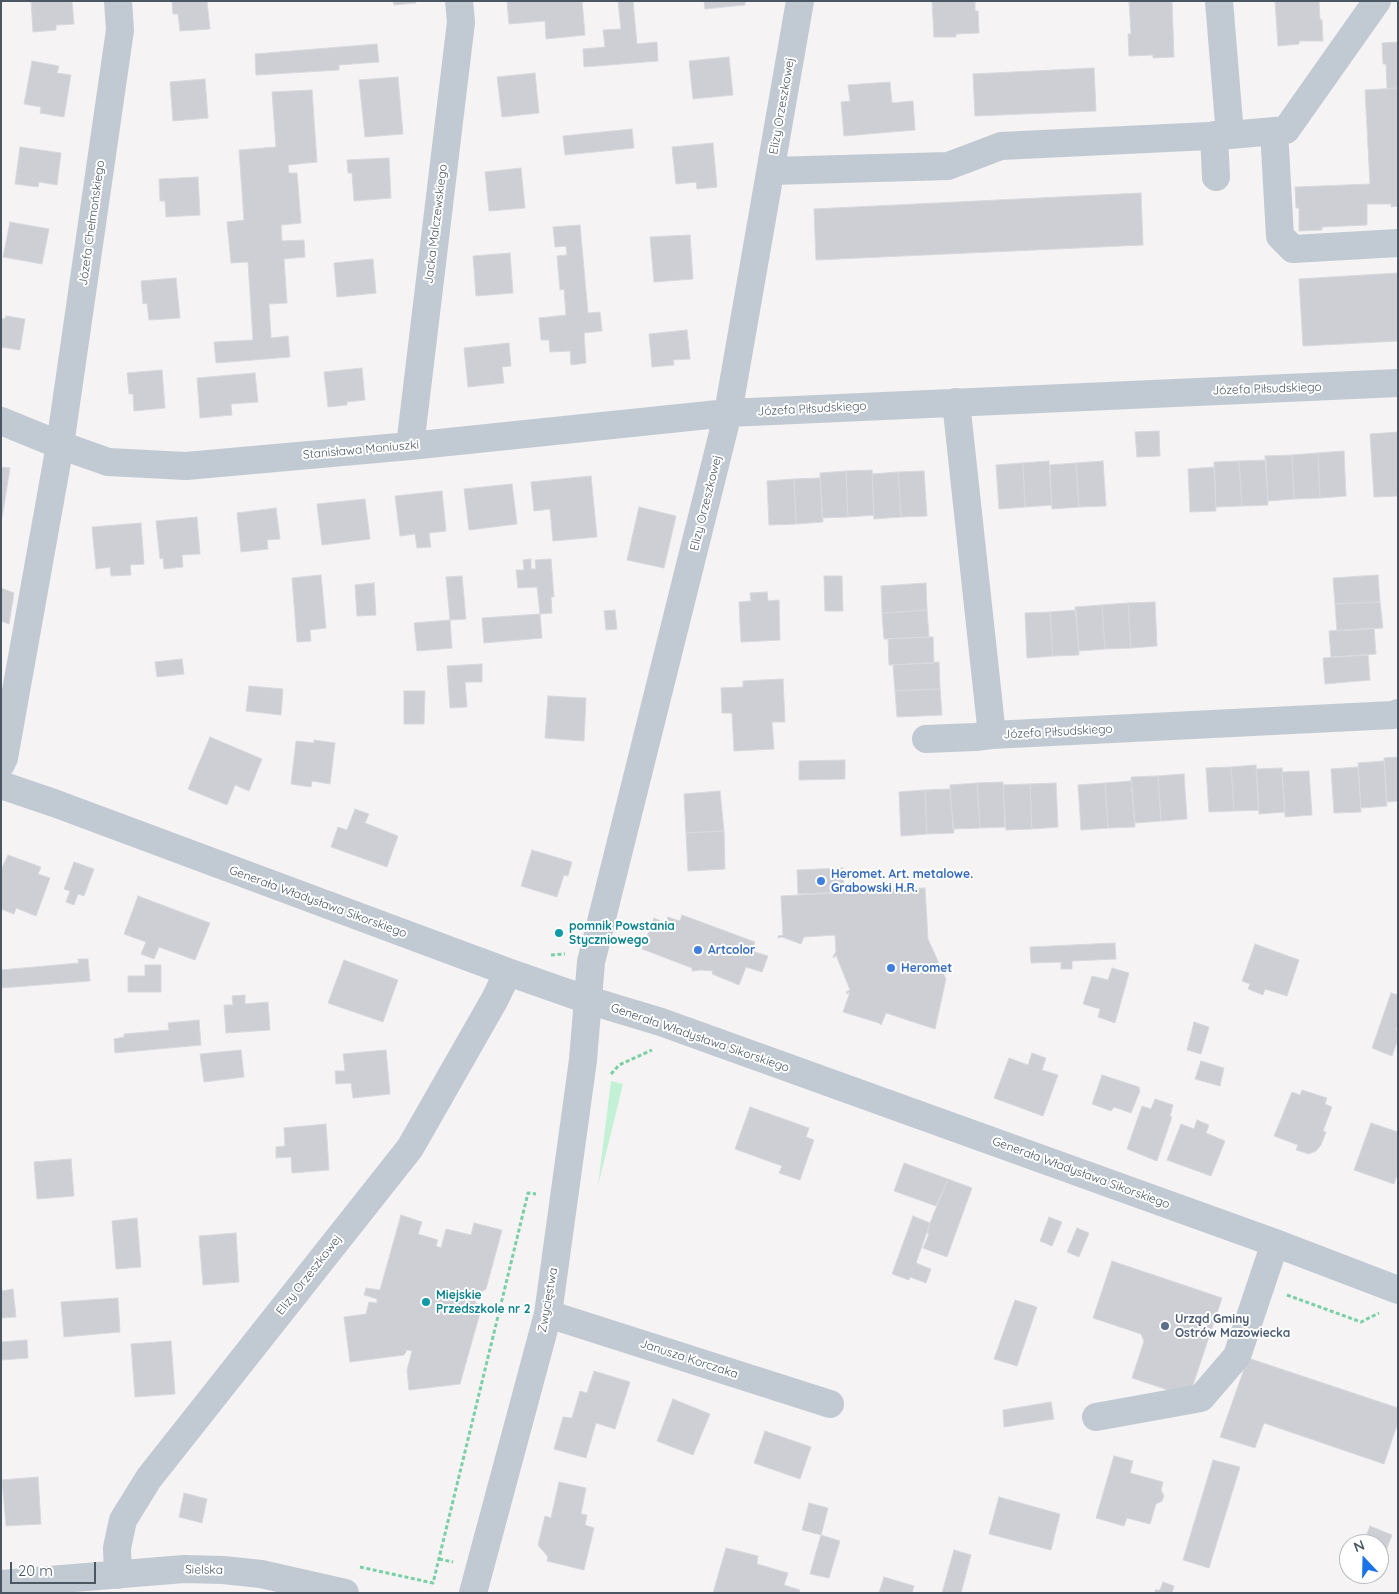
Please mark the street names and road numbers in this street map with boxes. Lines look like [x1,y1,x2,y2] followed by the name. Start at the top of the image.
[766,56,798,156] street label: Elizy Orzeszkowej
[76,159,108,287] street label: Józefa Chełmońskiego
[422,163,450,285] street label: Jacka Malczewskiego
[1212,380,1322,398] street label: Józefa Piłsudskiego
[757,399,867,419] street label: Józefa Piłsudskiego
[302,438,420,462] street label: Stanisława Moniuszki
[687,454,725,552] street label: Elizy Orzeszkowej
[1003,722,1113,742] street label: Józefa Piłsudskiego
[227,863,409,941] street label: Generała Władysława Sikorskiego
[609,1001,791,1075] street label: Generała Władysława Sikorskiego
[990,1134,1172,1212] street label: Generała Władysława Sikorskiego
[273,1232,345,1318] street label: Elizy Orzeszkowej
[535,1266,561,1334] street label: Zwycięstwa
[638,1336,740,1382] street label: Janusza Korczaka
[185,1562,223,1578] street label: Sielska

